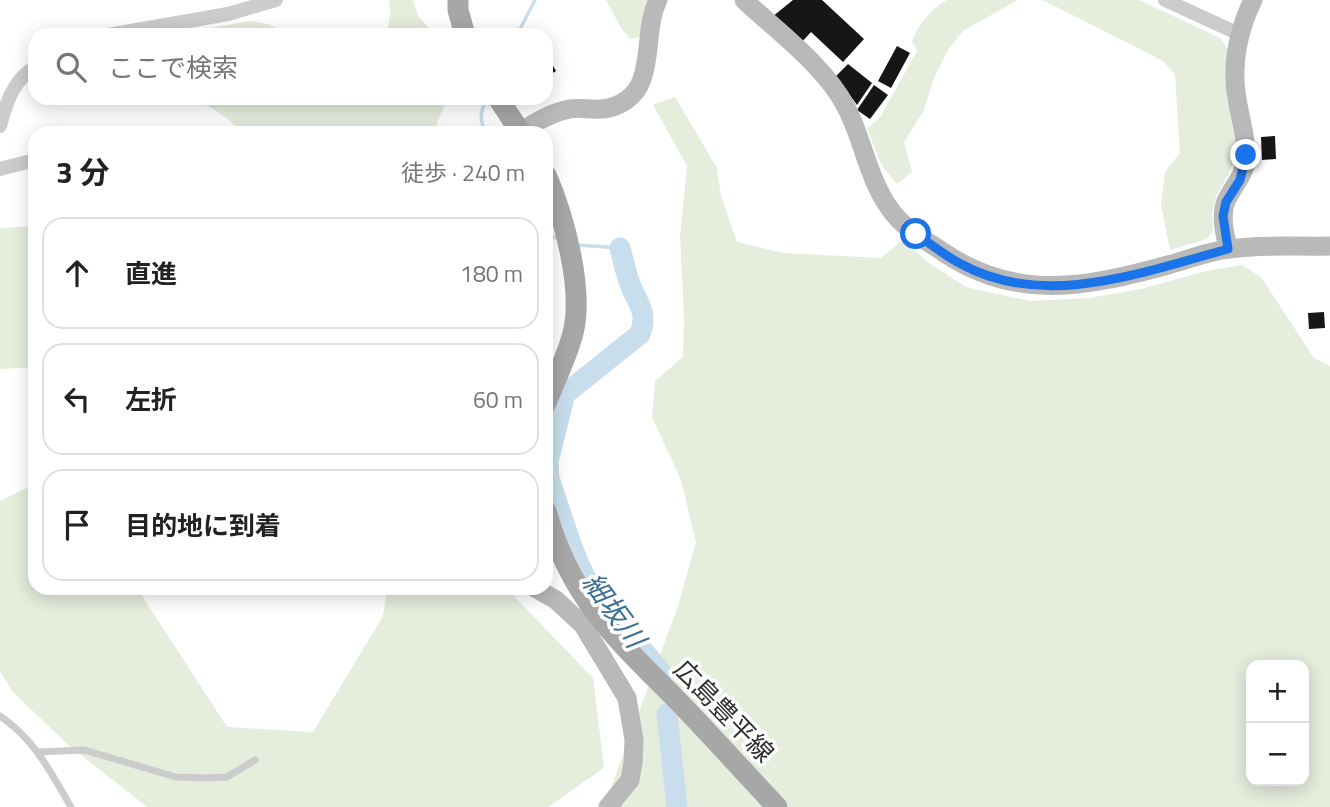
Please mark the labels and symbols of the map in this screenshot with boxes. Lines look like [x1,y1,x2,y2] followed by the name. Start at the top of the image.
[1230,139,1261,170] route end
[900,218,931,249] route start
[572,563,658,659] water label: 細坂川
[665,650,784,771] street label: 広島豊平線

